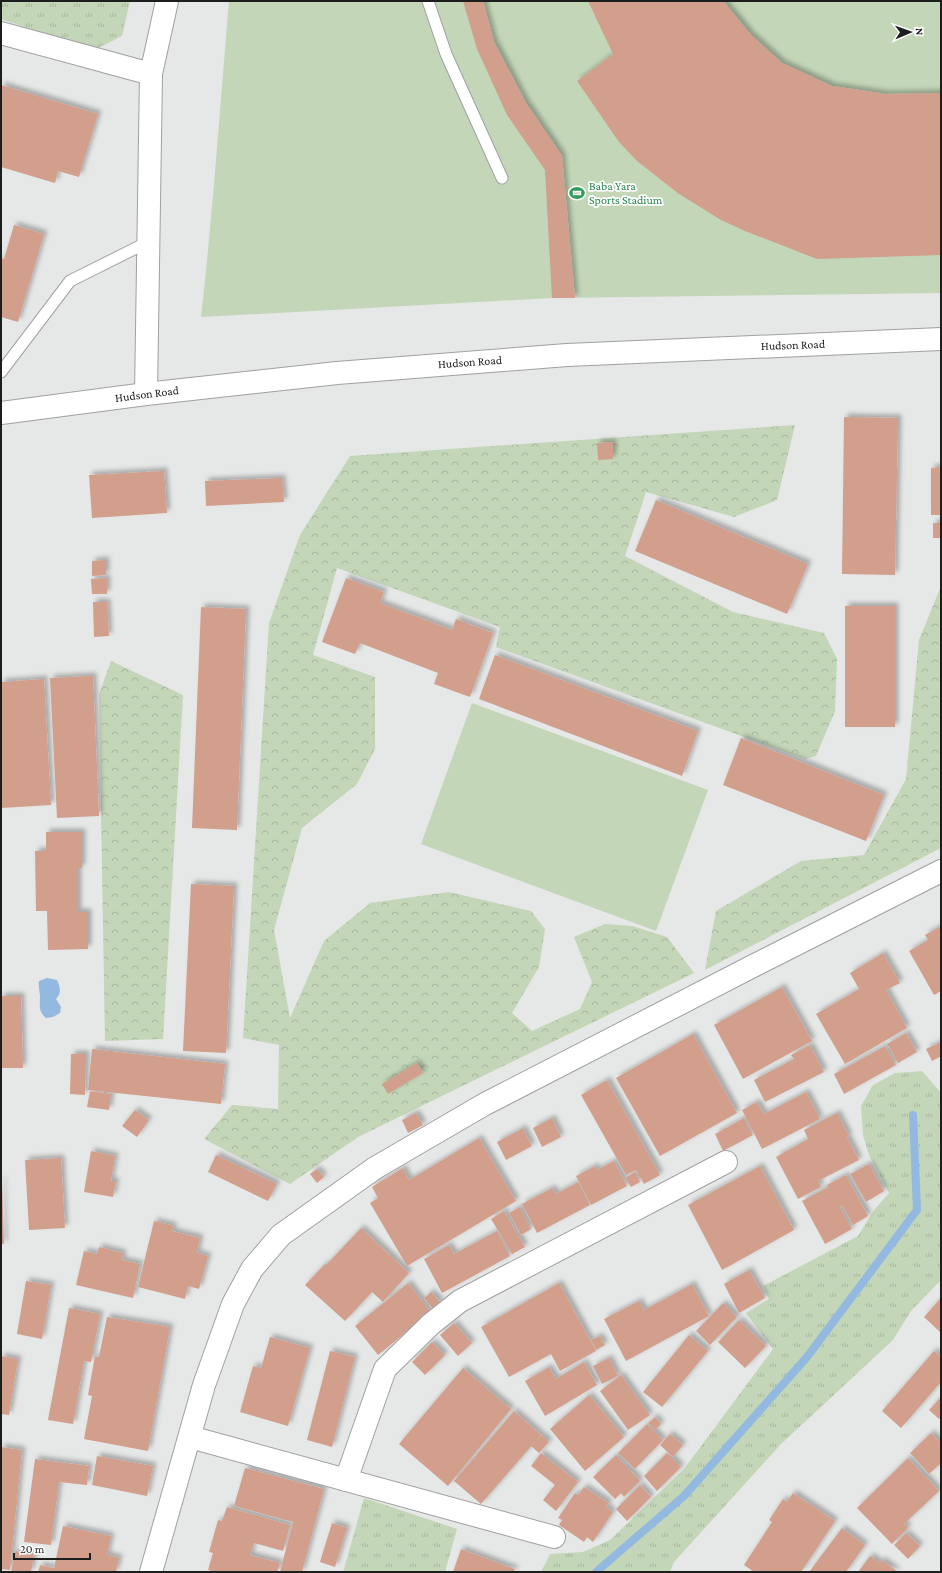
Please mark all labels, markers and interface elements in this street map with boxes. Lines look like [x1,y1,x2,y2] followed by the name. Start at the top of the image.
[890,12,930,52] north arrow
[914,28,926,36] text: N
[589,179,663,207] place label: Baba Yara Sports Stadium
[568,184,586,202] sports icon: Baba Yara Sports Stadium
[761,337,826,353] street label: Hudson Road
[437,353,503,371] street label: Hudson Road
[114,383,180,405] street label: Hudson Road
[14,1535,90,1561] scale bar
[20,1542,45,1556] text: 20 m

